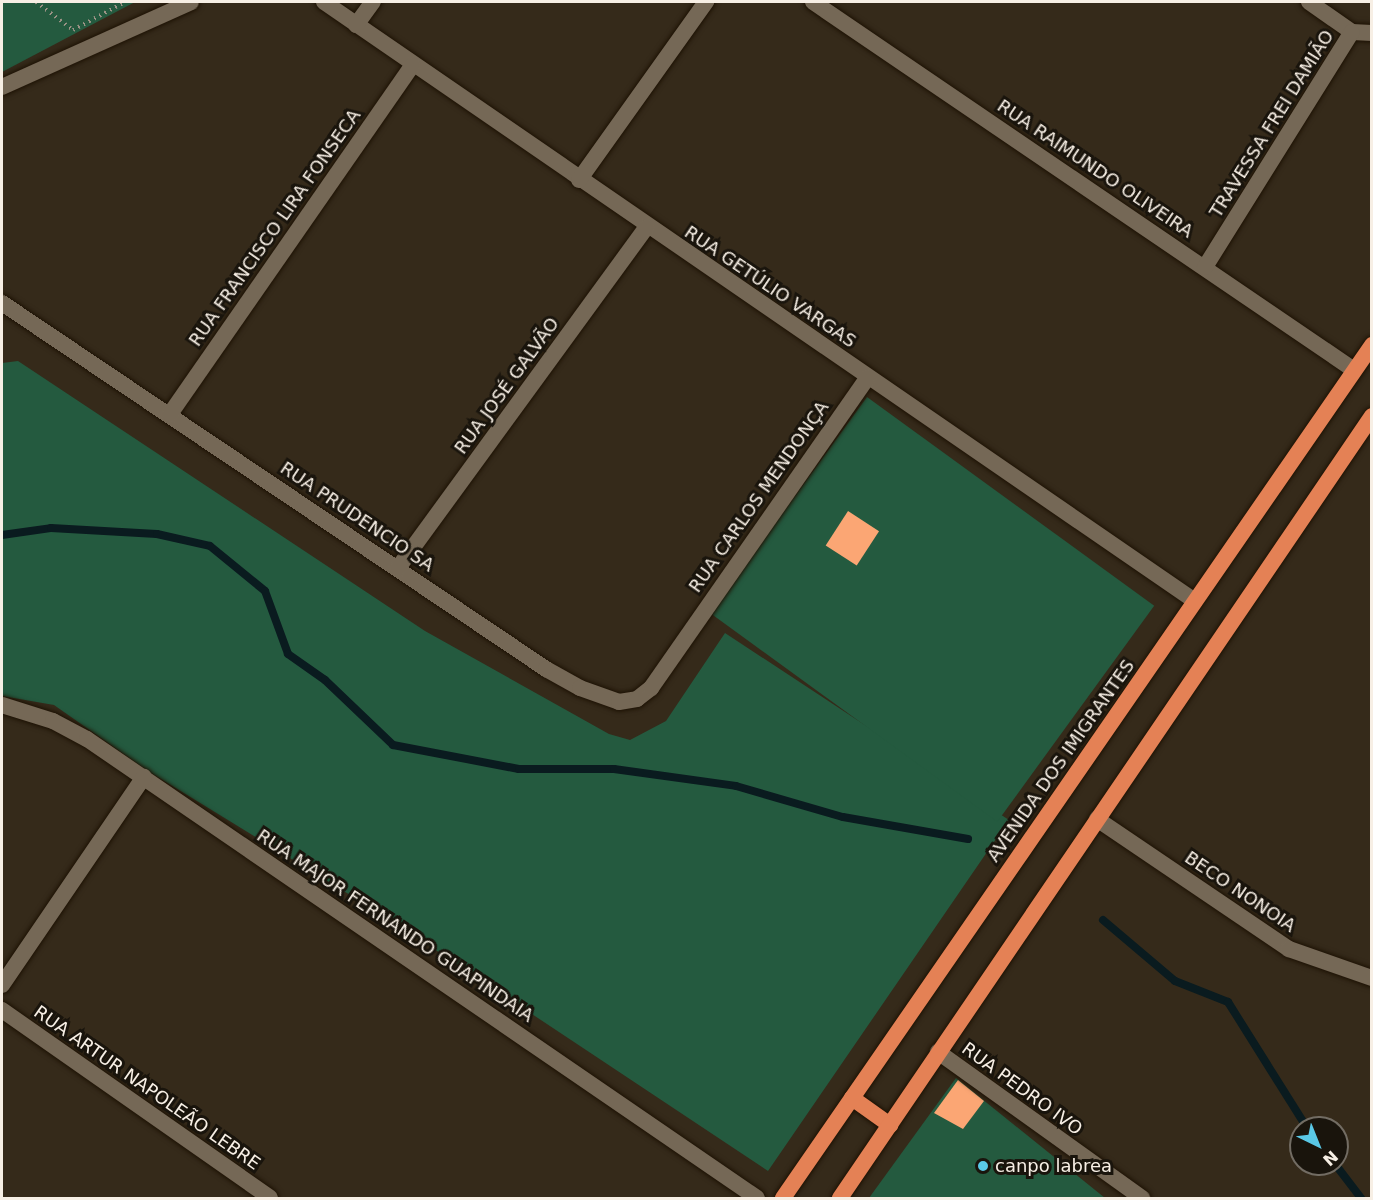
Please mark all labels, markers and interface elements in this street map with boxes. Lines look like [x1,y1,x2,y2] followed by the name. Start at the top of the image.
[1205,26,1339,222] street label: TRAVESSA FREI DAMIÃO
[993,95,1197,243] street label: RUA RAIMUNDO OLIVEIRA
[185,105,365,351] street label: RUA FRANCISCO LIRA FONSECA
[680,222,860,352] street label: RUA GETÚLIO VARGAS
[450,314,564,458] street label: RUA JOSÉ GALVÃO
[685,397,833,597] street label: RUA CARLOS MENDONÇA
[276,457,438,577] street label: RUA PRUDENCIO SA
[983,656,1139,866] street label: AVENIDA DOS IMIGRANTES
[253,825,537,1027] street label: RUA MAJOR FERNANDO GUAPINDAIA
[1180,847,1300,937] street label: BECO NONOIA
[30,1001,264,1175] street label: RUA ARTUR NAPOLEÃO LEBRE
[958,1038,1086,1140] street label: RUA PEDRO IVO
[1289,1116,1349,1176] north arrow
[1319,1147,1342,1170] text: N
[995,1155,1112,1177] place label: canpo labrea
[976,1159,990,1173] marker: canpo labrea

